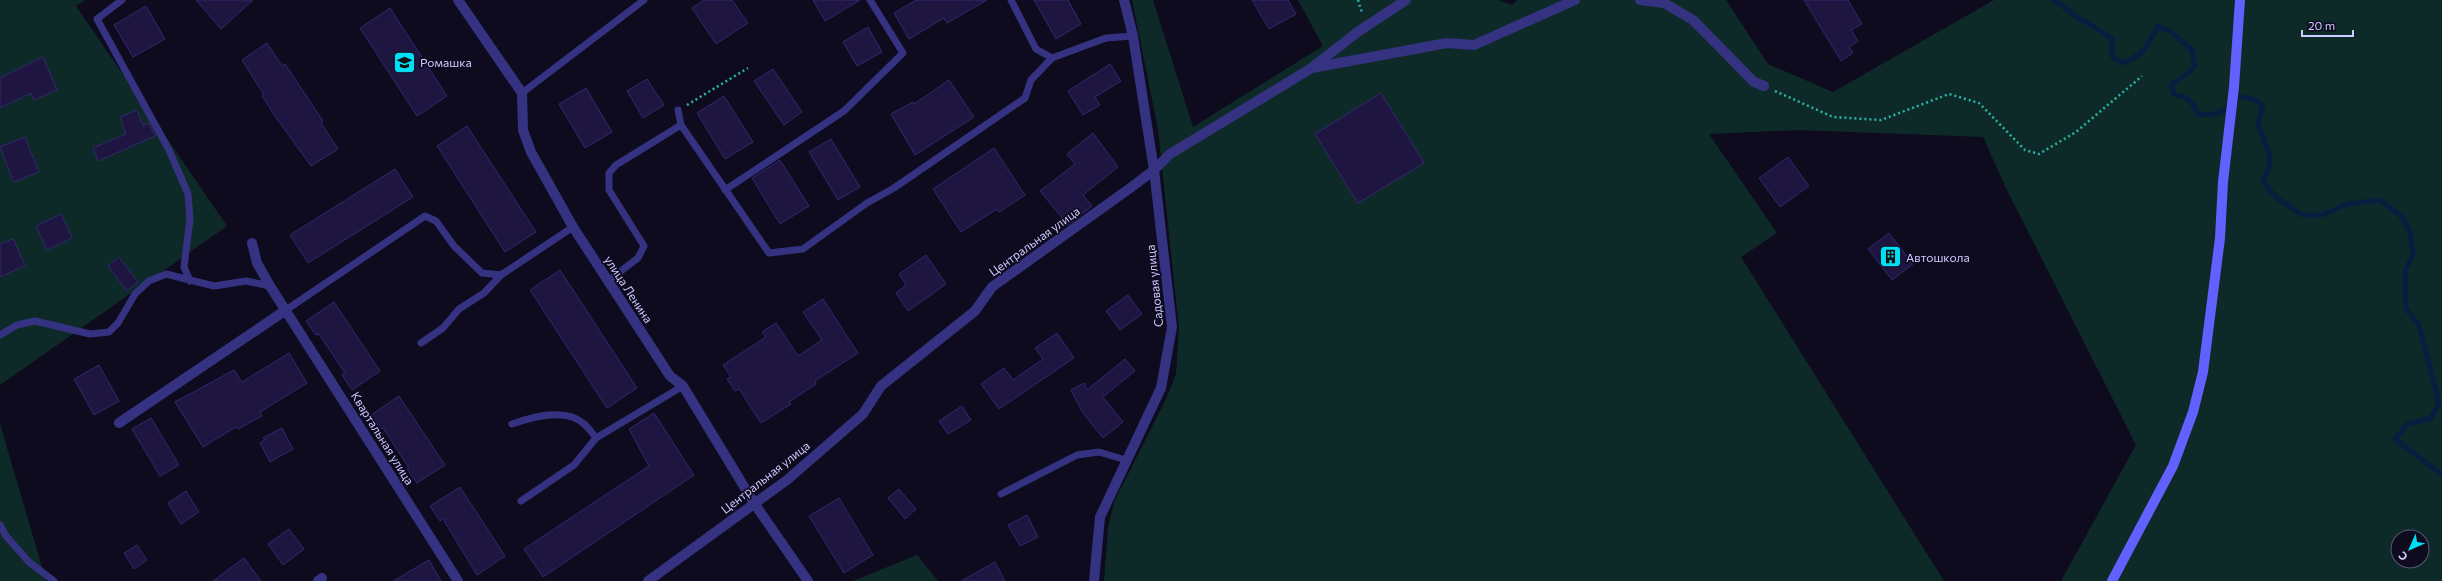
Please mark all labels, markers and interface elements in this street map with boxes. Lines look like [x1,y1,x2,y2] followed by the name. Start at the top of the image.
[2302,12,2353,38] scale bar
[2308,18,2335,32] text: 20 m
[391,49,417,75] school or university icon: Ромашка
[420,55,472,69] place label: Ромашка
[986,203,1082,279] street label: Центральная улица
[1143,244,1165,328] street label: Садовая улица
[1878,244,1904,270] building icon: Автошкола
[1906,250,1970,264] place label: Автошкола
[602,253,656,325] street label: улица Ленина
[349,389,417,487] street label: Квартальная улица
[718,438,812,516] street label: Центральная улица
[2390,529,2430,569] north arrow
[2395,549,2410,564] text: С

